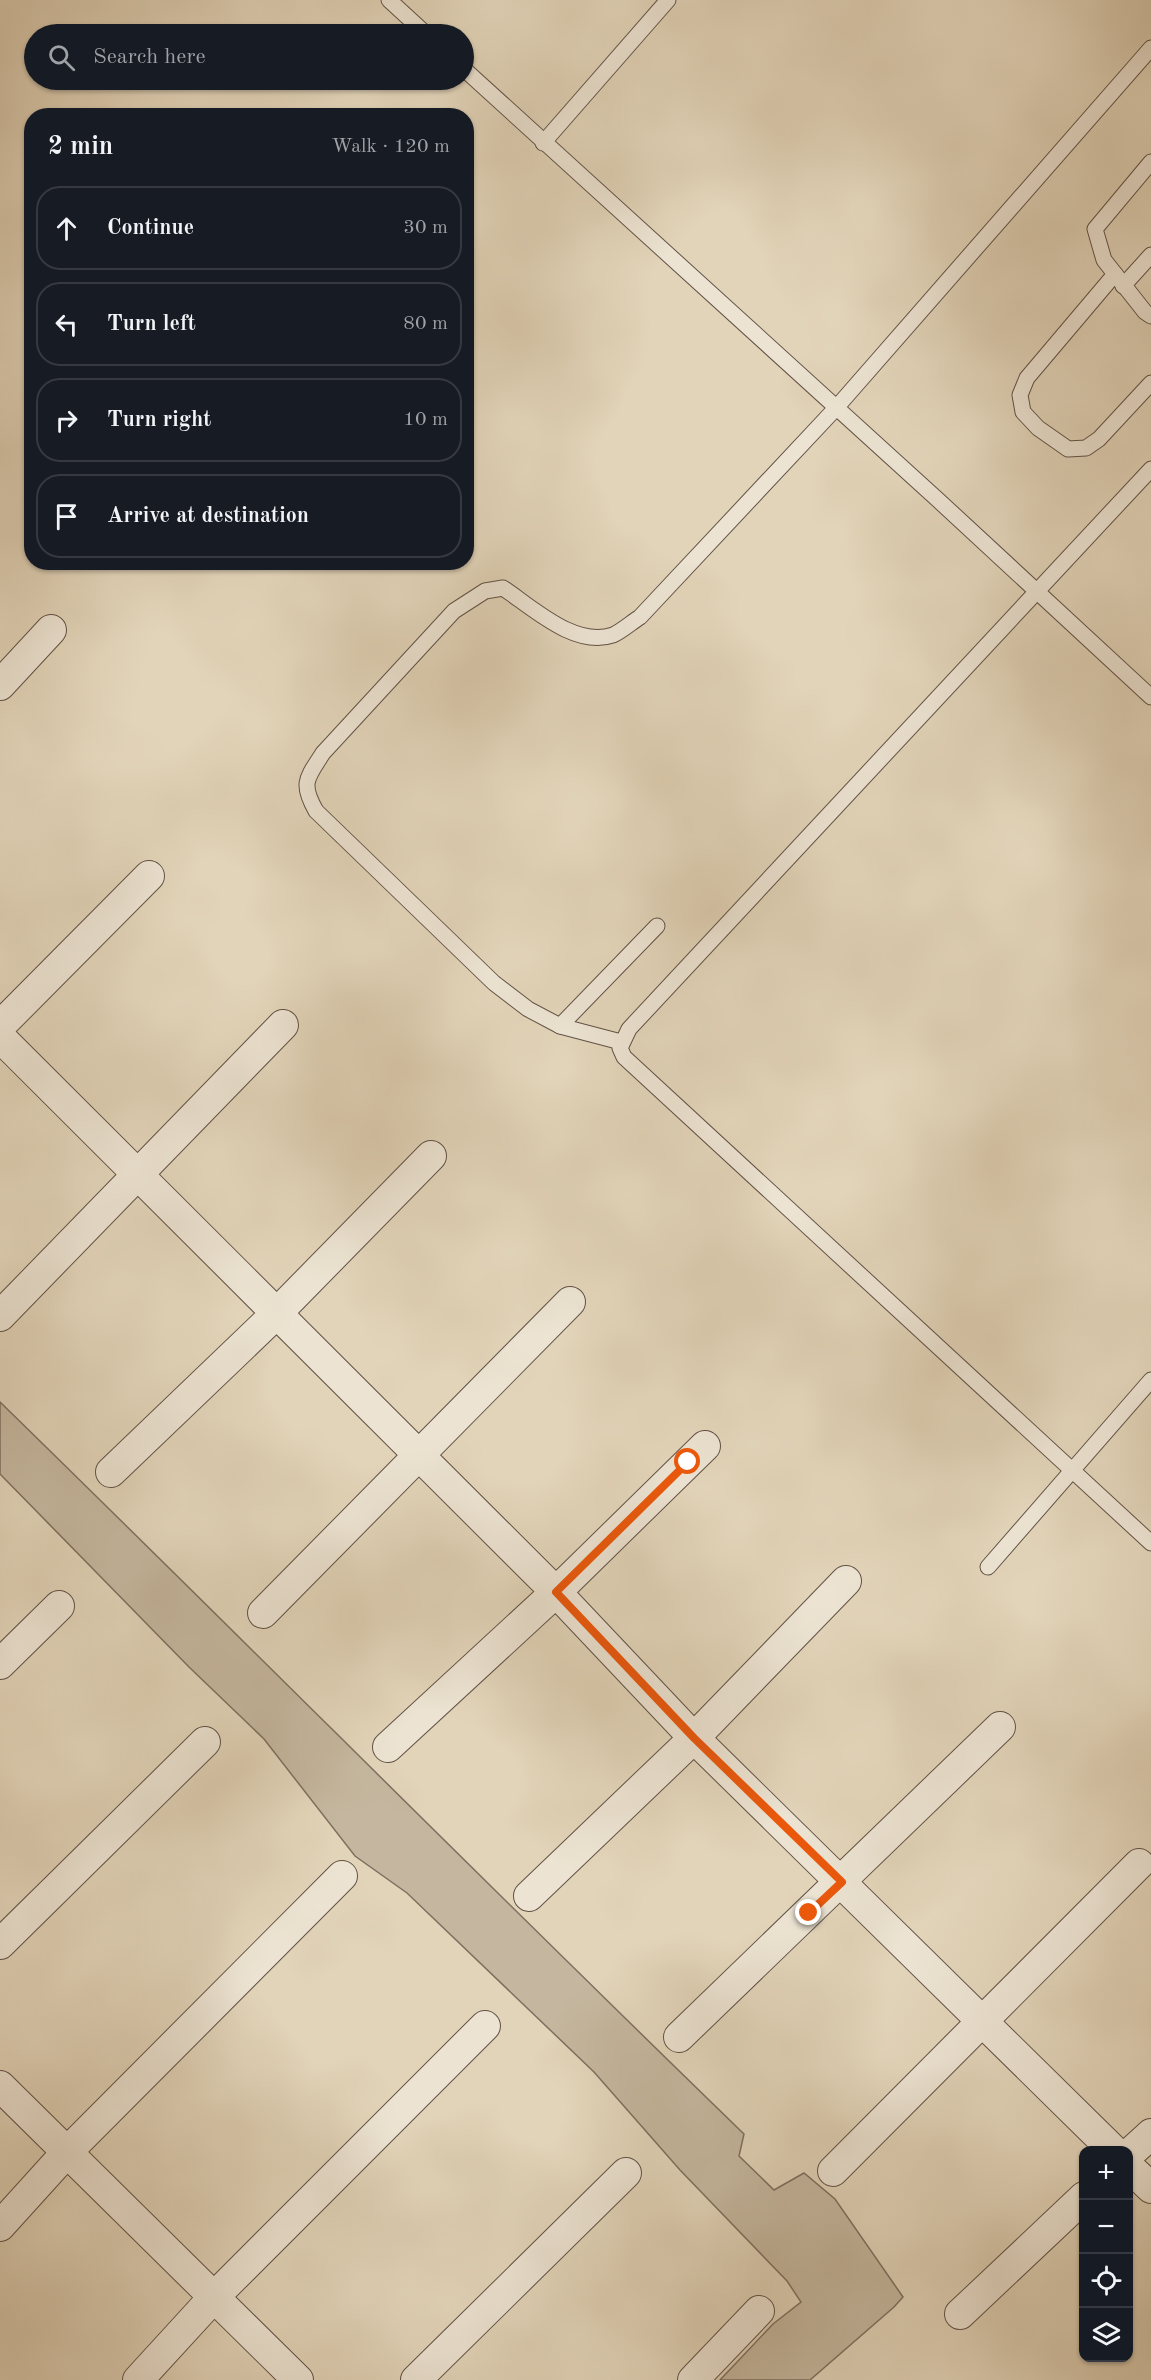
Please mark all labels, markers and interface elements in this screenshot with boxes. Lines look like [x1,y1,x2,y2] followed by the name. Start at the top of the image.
[24,24,474,90] search box
[45,41,78,74] icon: search
[93,46,206,68] text: Search here
[48,134,113,160] text: 2 min
[331,137,450,157] text: Walk · 120 m
[50,212,83,245] icon: ahead
[107,217,194,239] text: Continue
[403,218,448,238] text: 30 m
[50,308,83,341] icon: left
[107,313,196,335] text: Turn left
[403,314,448,334] text: 80 m
[50,404,83,437] icon: right
[107,409,211,431] text: Turn right
[403,410,448,430] text: 10 m
[50,500,83,533] icon: arrive
[107,505,309,527] text: Arrive at destination
[674,1448,700,1474] route start
[795,1899,821,1925] route end
[1079,2146,1133,2362] map controls
[1079,2146,1133,2200] button: +
[1079,2200,1133,2254] button: −
[1079,2254,1133,2308] button: locate
[1079,2308,1133,2362] button: layers

